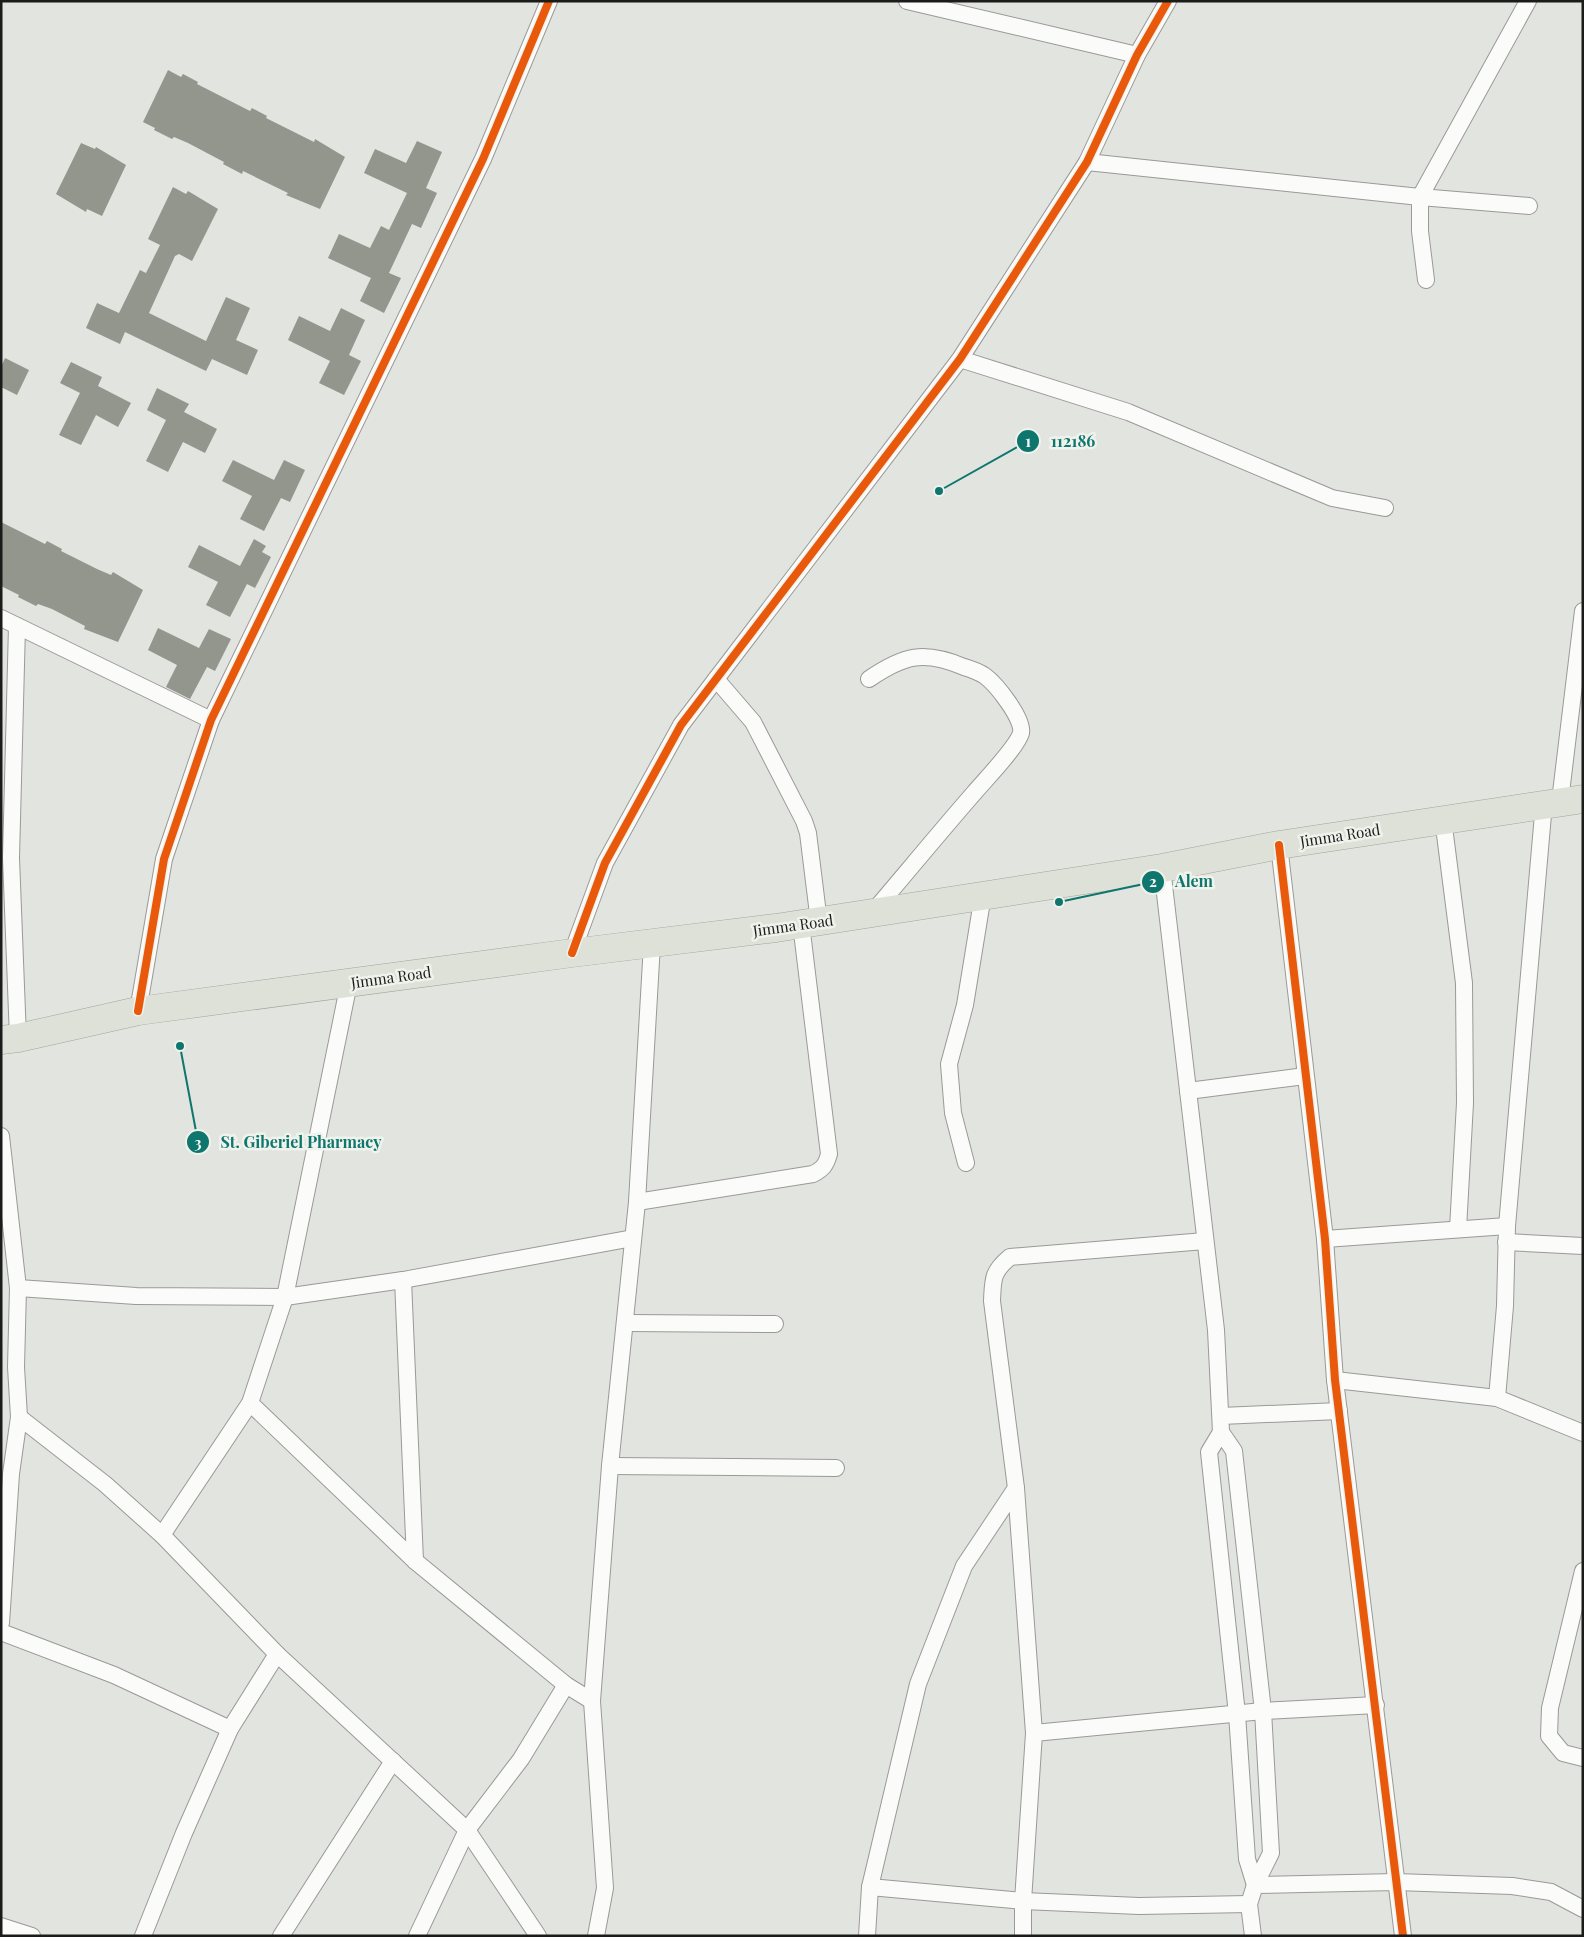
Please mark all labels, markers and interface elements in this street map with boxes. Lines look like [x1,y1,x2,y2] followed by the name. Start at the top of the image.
[1016,426,1106,457] callout: 112186
[1051,430,1095,451] text: 112186
[1025,431,1031,451] text: 1
[1297,819,1382,851] street label: Jimma Road
[1140,866,1223,897] callout: Alem
[1174,870,1213,891] text: Alem
[1149,871,1157,891] text: 2
[751,909,835,941] street label: Jimma Road
[349,961,433,993] street label: Jimma Road
[185,1127,391,1158] callout: St. Giberiel Pharmacy
[221,1131,382,1152] text: St. Giberiel Pharmacy
[194,1132,202,1152] text: 3

